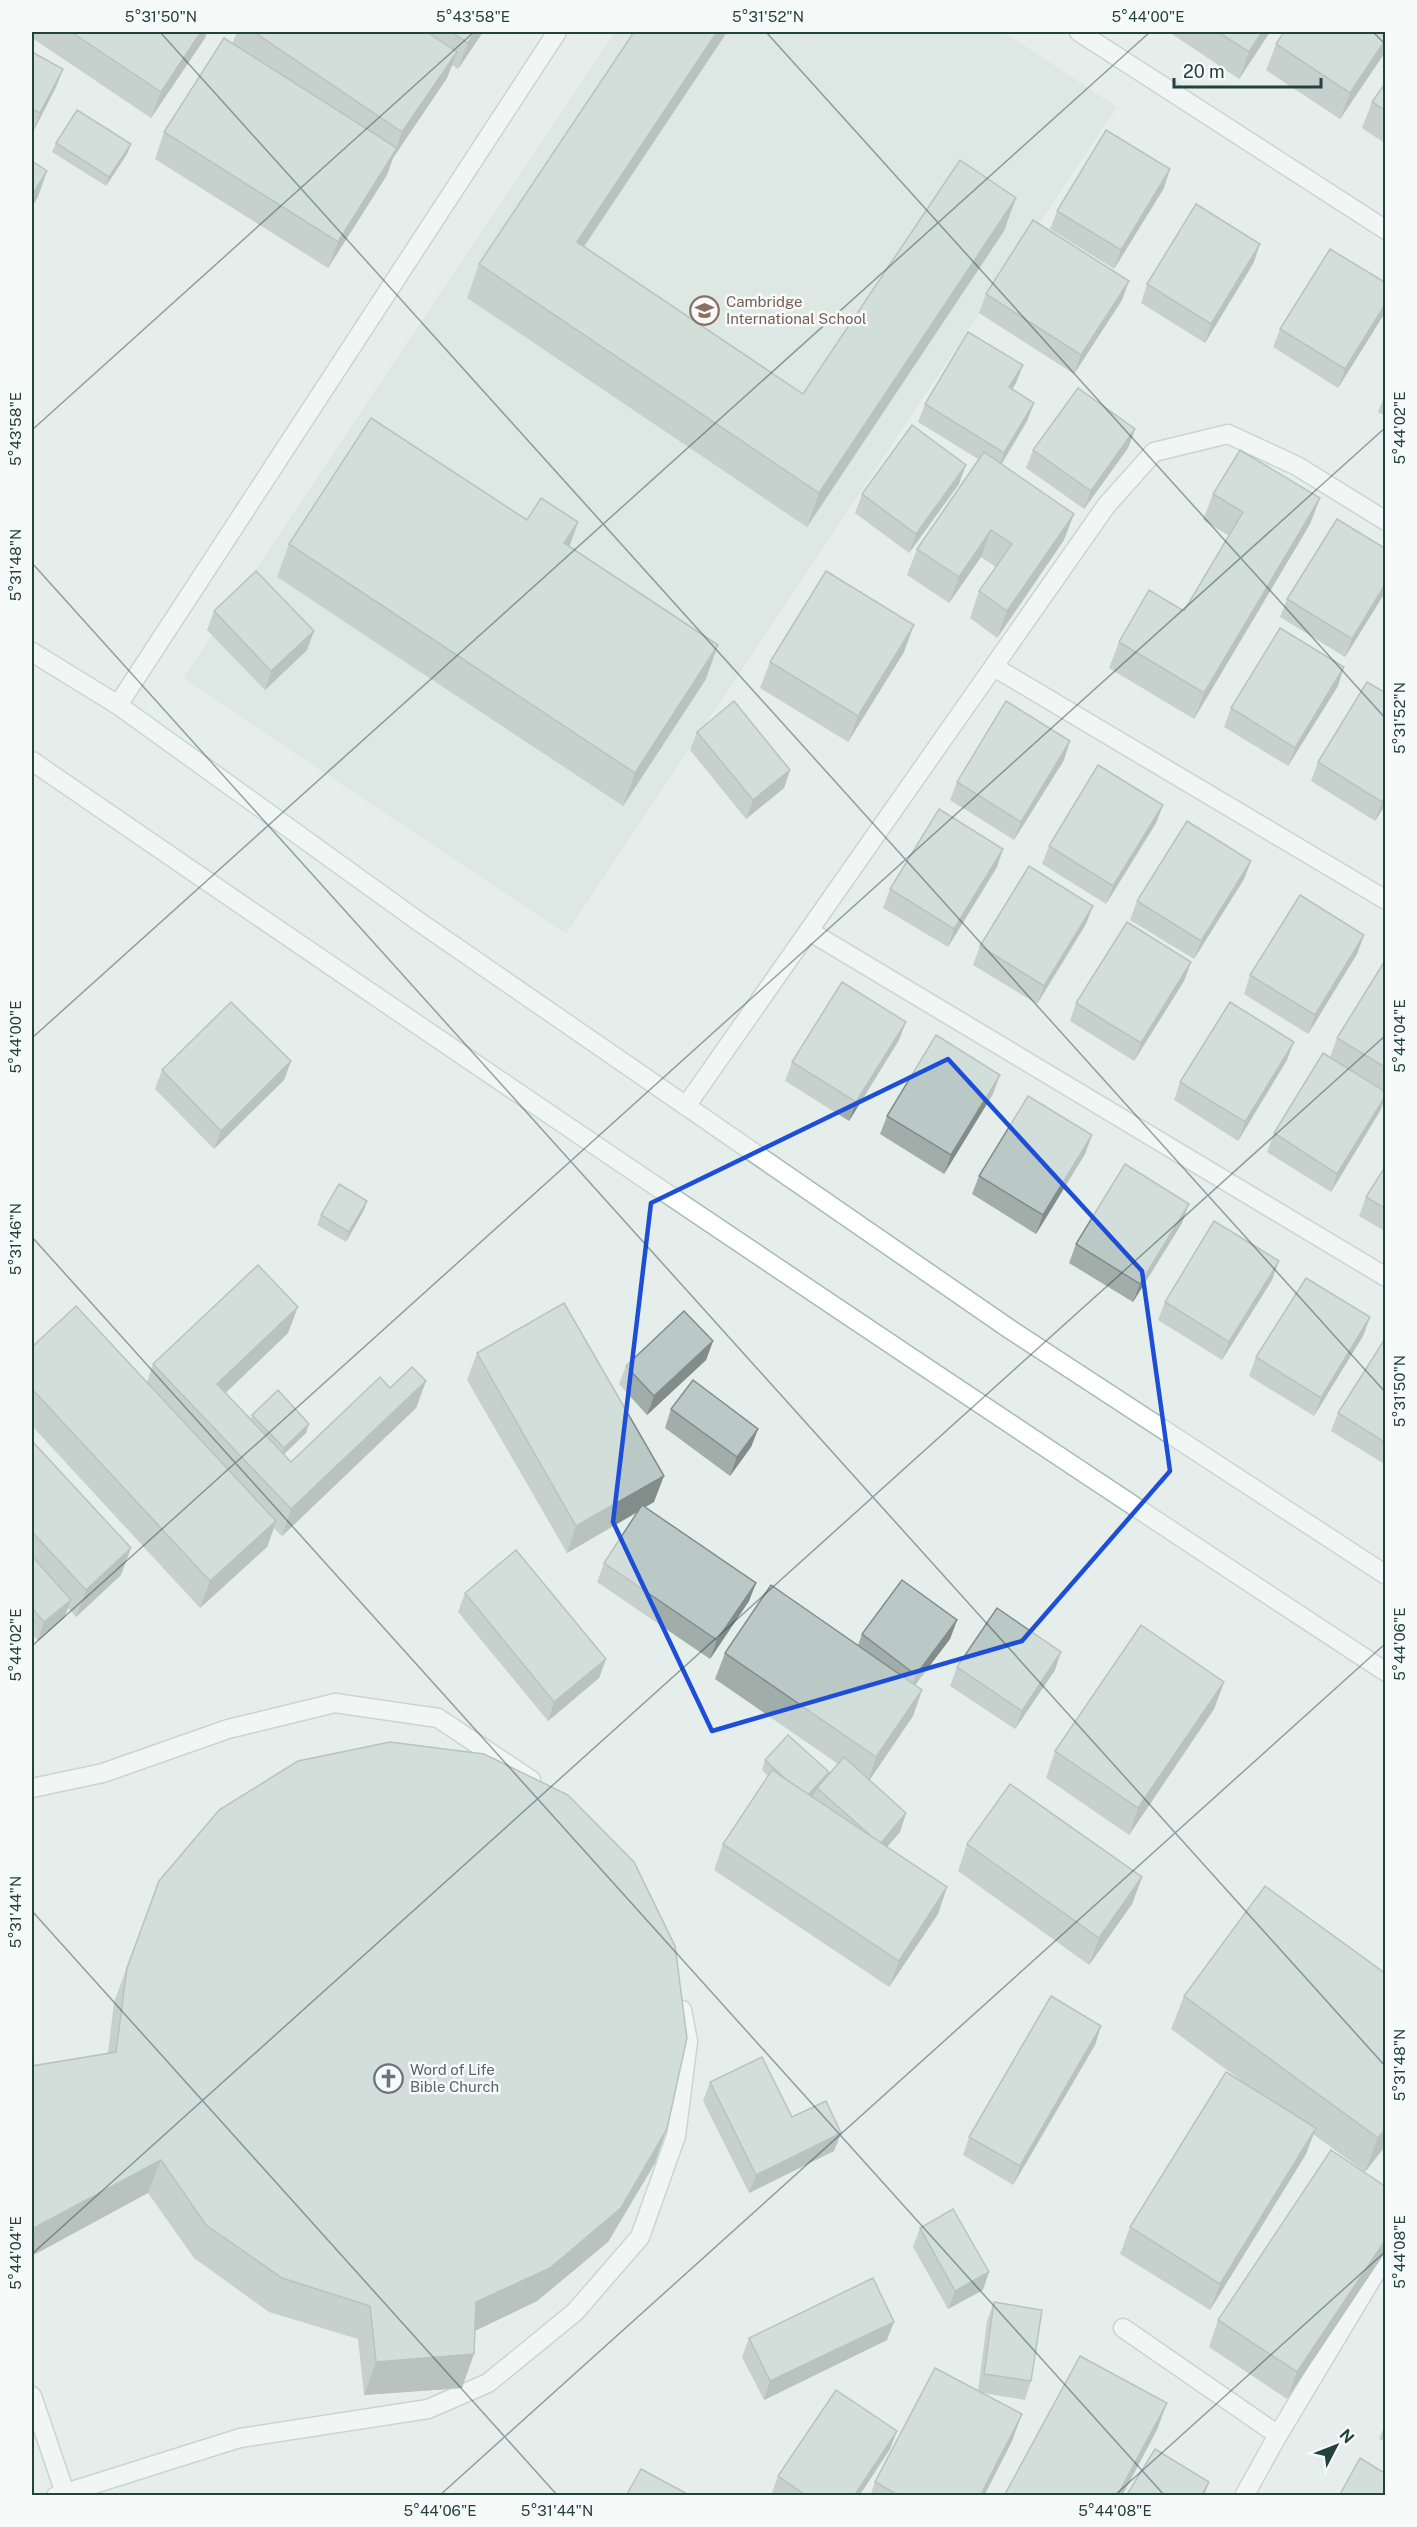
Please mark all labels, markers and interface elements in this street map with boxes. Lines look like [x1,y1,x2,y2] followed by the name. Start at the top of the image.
[125,8,197,25] text: 5°31'50"N
[436,8,510,25] text: 5°43'58"E
[732,8,804,25] text: 5°31'52"N
[1111,8,1185,25] text: 5°44'00"E
[1174,51,1321,89] scale bar
[1183,61,1225,82] text: 20 m
[726,293,867,327] place label: Cambridge International School
[689,295,721,327] school or university icon: Cambridge International School
[7,392,24,466] text: 5°43'58"E
[1391,392,1408,464] text: 5°44'02"E
[7,529,24,601] text: 5°31'48"N
[1391,682,1408,754] text: 5°31'52"N
[1391,999,1408,1073] text: 5°44'04"E
[7,1000,24,1074] text: 5°44'00"E
[7,1203,24,1275] text: 5°31'46"N
[1391,1355,1408,1427] text: 5°31'50"N
[1391,1607,1408,1681] text: 5°44'06"E
[7,1609,24,1681] text: 5°44'02"E
[7,1876,24,1948] text: 5°31'44"N
[1391,2029,1408,2101] text: 5°31'48"N
[410,2061,499,2095] place label: Word of Life Bible Church
[373,2063,405,2095] church icon: Word of Life Bible Church
[1391,2215,1408,2289] text: 5°44'08"E
[7,2216,24,2290] text: 5°44'04"E
[1306,2416,1366,2476] north arrow
[1336,2425,1358,2447] text: N
[403,2502,477,2519] text: 5°44'06"E
[521,2502,593,2519] text: 5°31'44"N
[1078,2502,1152,2519] text: 5°44'08"E

